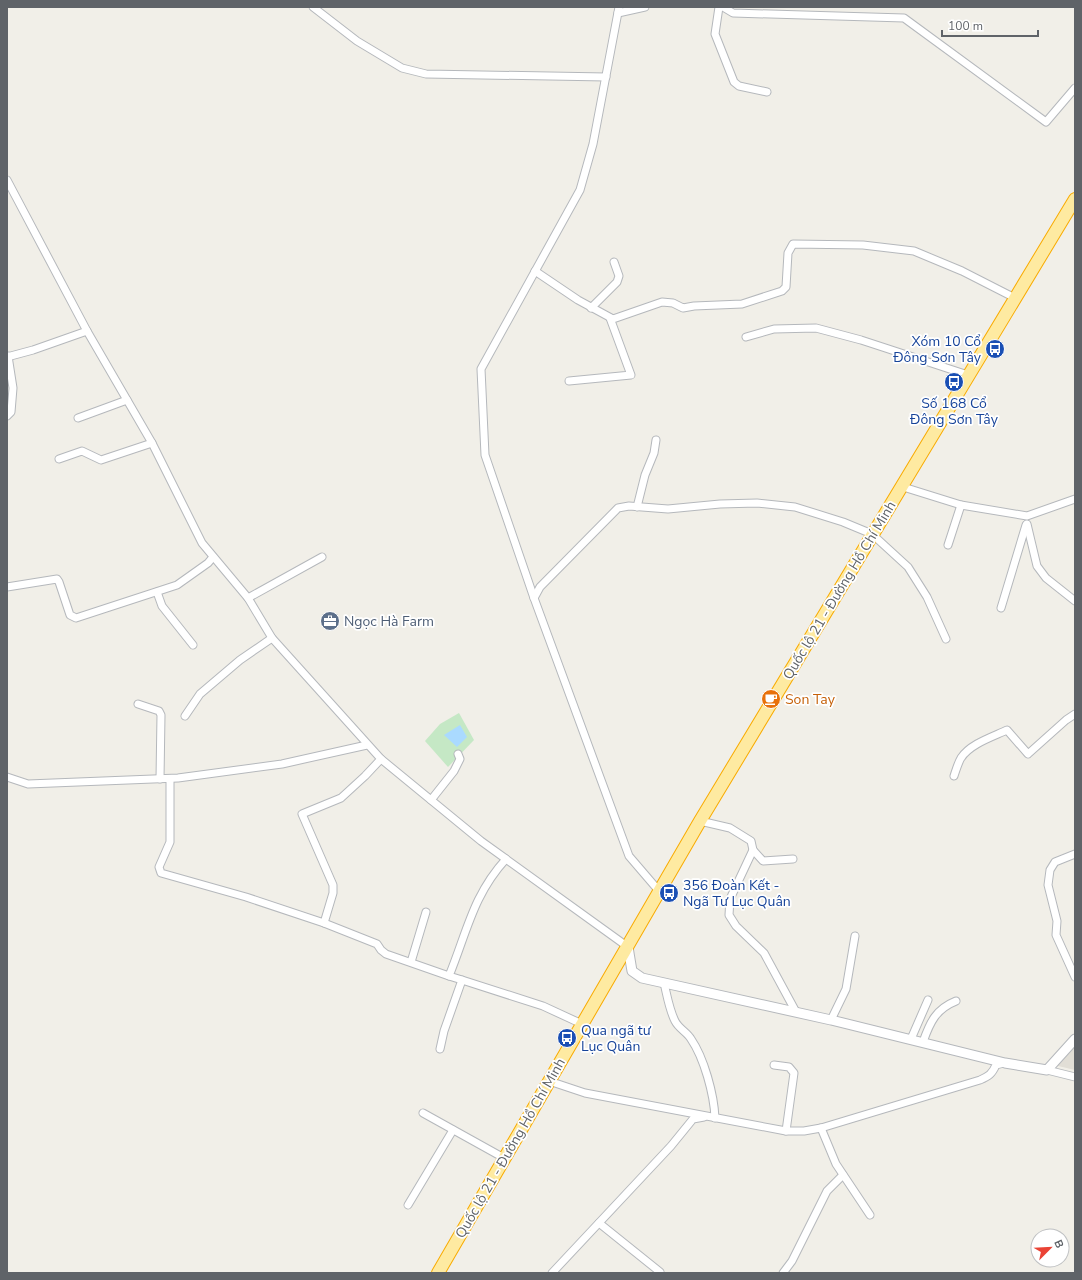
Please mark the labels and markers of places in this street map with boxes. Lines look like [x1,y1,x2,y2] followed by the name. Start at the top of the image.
[892,332,982,367] place label: Xóm 10 Cổ Đông Sơn Tây
[984,338,1006,360] bus stop icon: Xóm 10 Cổ Đông Sơn Tây
[943,371,965,393] bus stop icon: Số 168 Cổ Đông Sơn Tây
[909,394,999,429] place label: Số 168 Cổ Đông Sơn Tây
[319,610,341,632] office icon: Ngọc Hà Farm
[344,612,434,631] place label: Ngọc Hà Farm
[760,688,782,710] cafe icon: Son Tay
[785,690,836,709] place label: Son Tay
[683,876,791,911] place label: 356 Đoàn Kết - Ngã Tư Lục Quân
[658,882,680,904] bus stop icon: 356 Đoàn Kết - Ngã Tư Lục Quân
[581,1021,652,1056] place label: Qua ngã tư Lục Quân
[556,1027,578,1049] bus stop icon: Qua ngã tư Lục Quân

